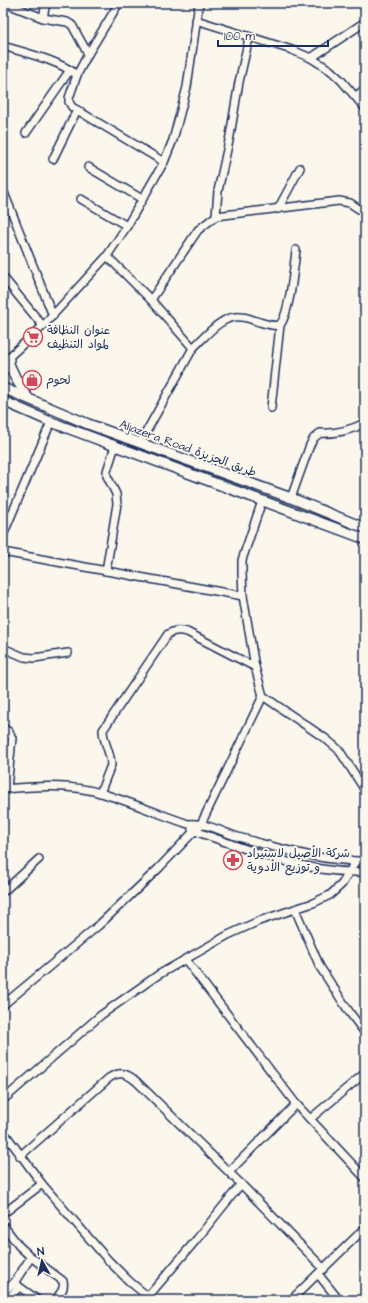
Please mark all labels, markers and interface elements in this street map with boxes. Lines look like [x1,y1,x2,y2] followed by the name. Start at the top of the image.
[218,22,328,48] scale bar
[224,28,255,45] text: 100 m
[47,322,110,353] place label: عنوان النظافة لمواد التنظيف
[22,326,44,348] supermarket icon: عنوان النظافة لمواد التنظيف
[21,369,43,391] shop icon: لحوم
[46,372,71,389] place label: لحوم
[117,416,259,481] street label: Aljazera Road طريق الجزيزة
[247,845,350,876] place label: شركة الأصيل لاستيراد و توزيع الأدوية
[222,849,244,871] pharmacy icon: شركة الأصيل لاستيراد و توزيع الأدوية
[22,1241,62,1281] north arrow
[36,1244,45,1260] text: N

